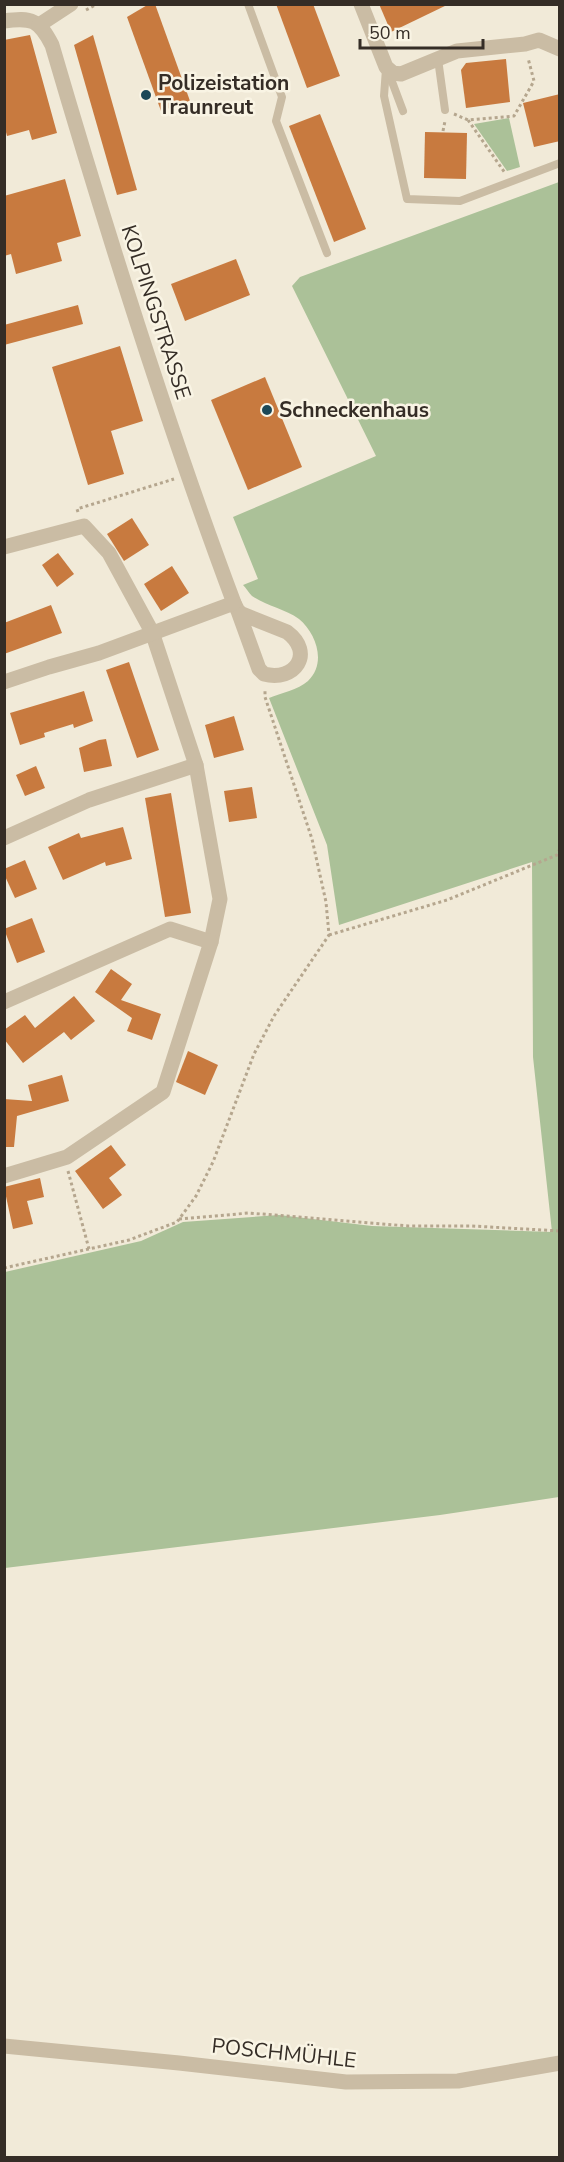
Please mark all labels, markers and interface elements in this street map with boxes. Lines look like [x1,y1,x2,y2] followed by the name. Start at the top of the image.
[360,12,483,50] scale bar
[369,21,411,45] text: 50 m
[158,69,289,121] place label: Polizeistation Traunreut
[139,88,153,102] marker: Polizeistation Traunreut
[115,221,197,403] street label: KOLPINGSTRASSE
[279,396,429,424] place label: Schneckenhaus
[260,403,274,417] marker: Schneckenhaus
[210,2031,358,2075] street label: POSCHMÜHLE

